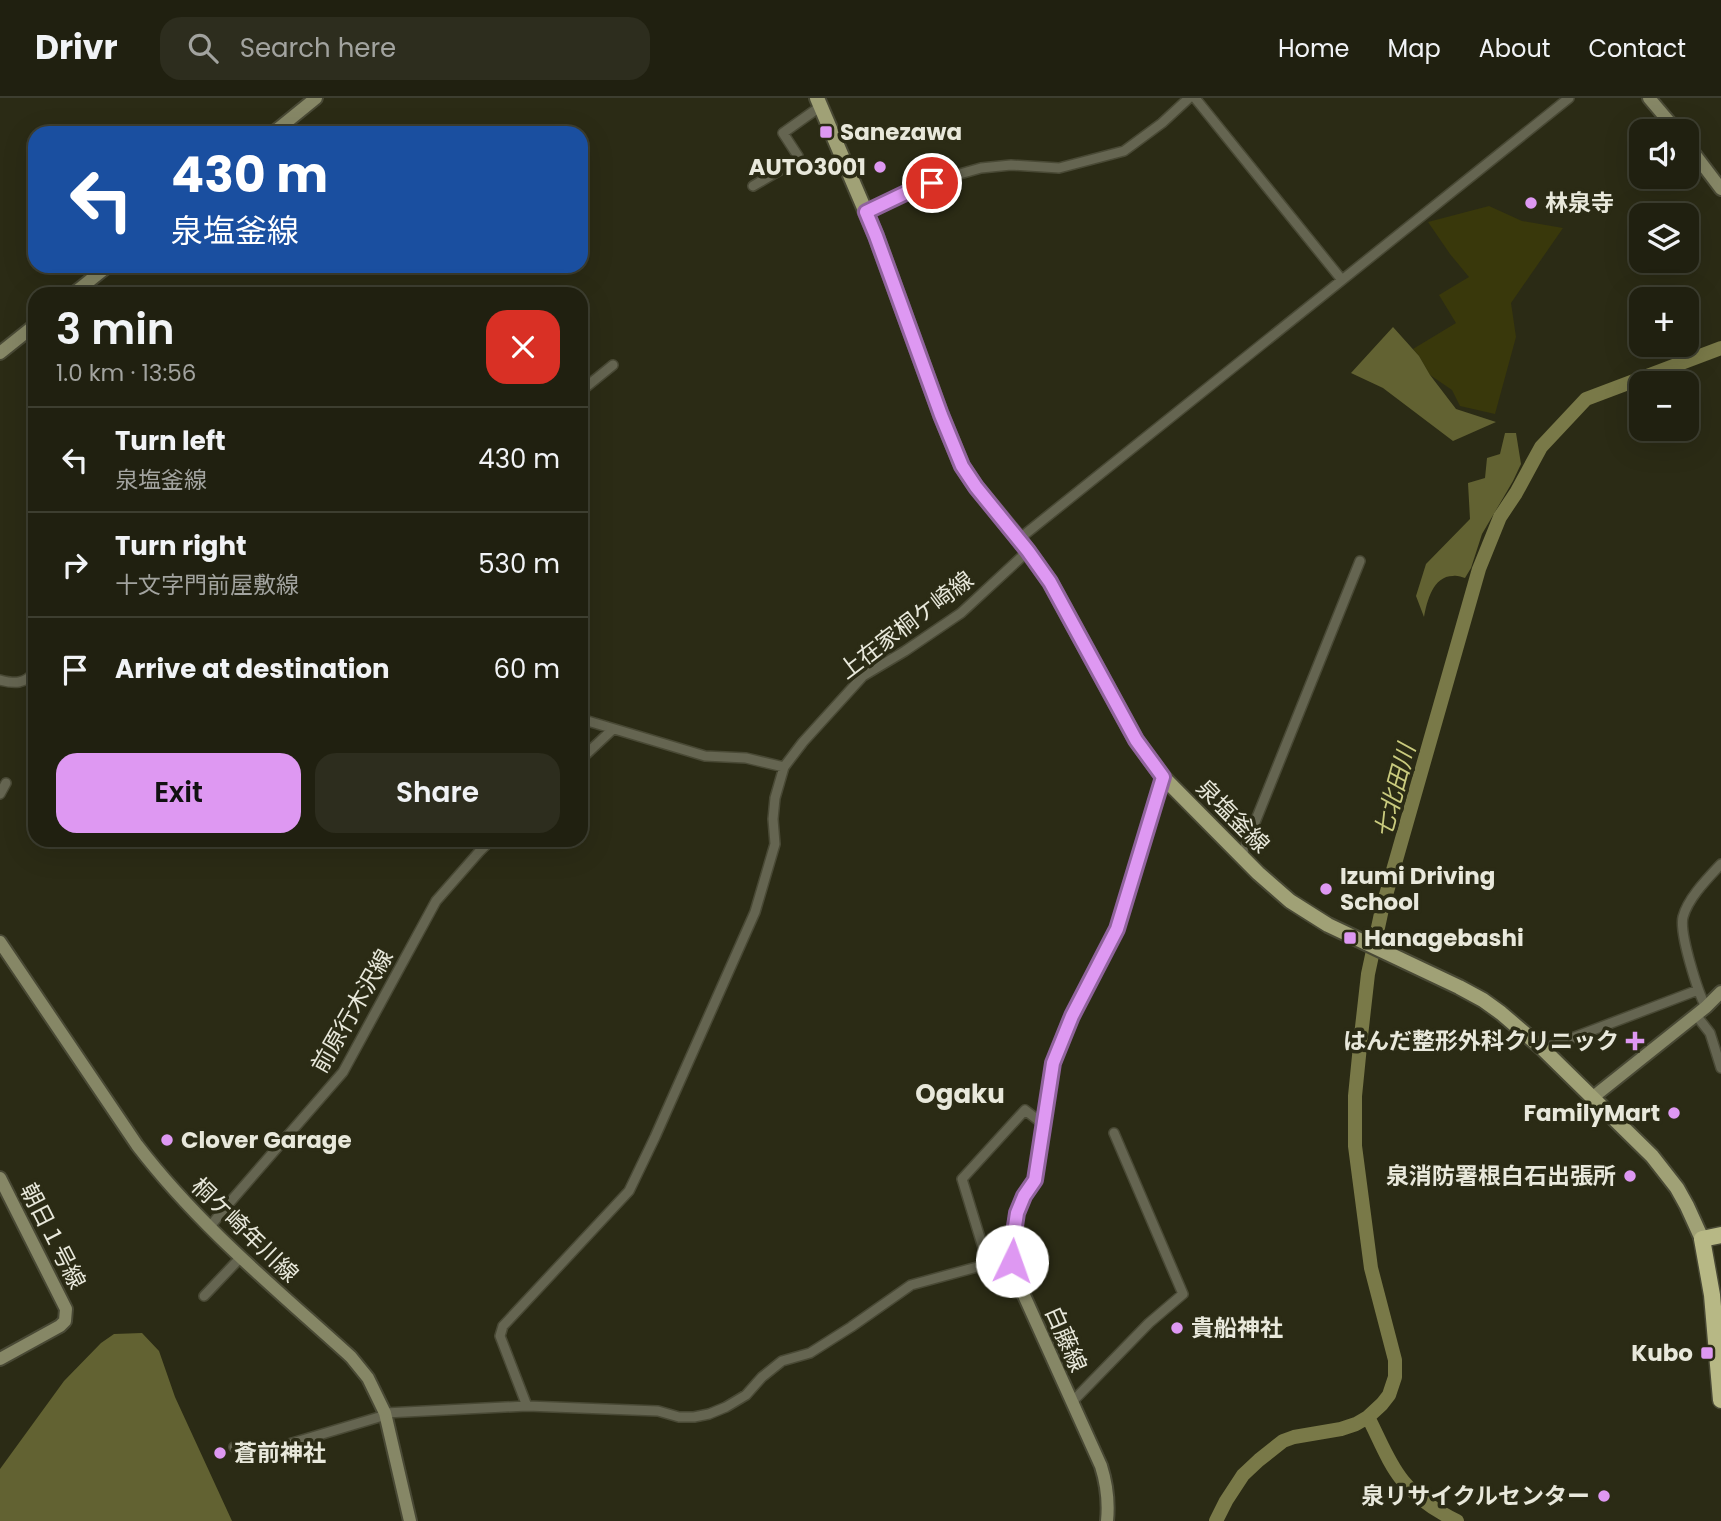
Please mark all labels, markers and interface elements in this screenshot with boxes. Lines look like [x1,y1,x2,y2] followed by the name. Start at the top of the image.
[160,17,650,80] search box
[35,24,118,71] text: Drivr
[184,29,222,67] icon: search
[240,30,396,66] text: Search here
[1278,32,1350,65] text: Home
[1388,32,1441,65] text: Map
[1479,32,1550,65] text: About
[1588,32,1686,65] text: Contact
[840,116,962,148] place label: Sanezawa
[1629,119,1699,441] map controls
[1629,119,1699,189] button: sound
[818,124,834,140] marker: Sanezawa
[171,141,328,209] text: 430 m
[749,151,866,183] place label: AUTO3001
[902,153,962,213] pin
[56,154,147,245] icon: left
[872,159,888,175] marker: AUTO3001
[913,164,951,202] icon: arrive
[1545,187,1614,219] place label: 林泉寺
[1523,195,1539,211] marker: 林泉寺
[1629,203,1699,273] button: layers
[171,208,299,253] text: 泉塩釜線
[1629,287,1699,357] button: +
[56,300,175,359] text: 3 min
[486,310,560,384] button: close
[56,357,196,389] text: 1.0 km · 13:56
[1629,371,1699,441] button: −
[115,423,226,459] text: Turn left
[56,441,94,479] icon: left
[478,441,560,477] text: 430 m
[115,464,207,496] text: 泉塩釜線
[115,528,247,564] text: Turn right
[56,546,94,584] icon: right
[478,546,560,582] text: 530 m
[832,564,980,686] street label: 上在家桐ケ崎線
[115,569,299,601] text: 十文字門前屋敷線
[56,651,94,689] icon: arrive
[115,651,390,687] text: Arrive at destination
[493,651,560,687] text: 60 m
[1366,737,1424,842] water label: 七北田川
[56,753,301,833] button: Exit
[315,753,560,833] button: Share
[1189,772,1277,860] street label: 泉塩釜線
[1340,860,1495,918] place label: Izumi Driving School
[1318,881,1334,897] marker: Izumi Driving School
[1364,922,1524,954] place label: Hanagebashi
[1342,930,1358,946] marker: Hanagebashi
[304,943,400,1079] street label: 前原行木沢線
[1343,1025,1619,1057] place label: はんだ整形外科クリニック
[1625,1031,1645,1051] marker: はんだ整形外科クリニック
[915,1076,1005,1112] district label: Ogaku
[1523,1097,1660,1129] place label: FamilyMart
[1666,1105,1682,1121] marker: FamilyMart
[181,1124,352,1156] place label: Clover Garage
[159,1132,175,1148] marker: Clover Garage
[1386,1160,1616,1192] place label: 泉消防署根白石出張所
[1622,1168,1638,1184] marker: 泉消防署根白石出張所
[184,1171,306,1289] street label: 桐ケ崎年川線
[13,1178,93,1294] street label: 朝日１号線
[975,1224,1049,1298] position arrow
[1037,1301,1095,1377] street label: 白藤線
[1191,1312,1283,1344] place label: 貴船神社
[1169,1320,1185,1336] marker: 貴船神社
[1631,1337,1693,1369] place label: Kubo
[1699,1345,1715,1361] marker: Kubo
[234,1437,326,1469] place label: 蒼前神社
[212,1445,228,1461] marker: 蒼前神社
[1361,1480,1590,1512] place label: 泉リサイクルセンター
[1596,1488,1612,1504] marker: 泉リサイクルセンター

